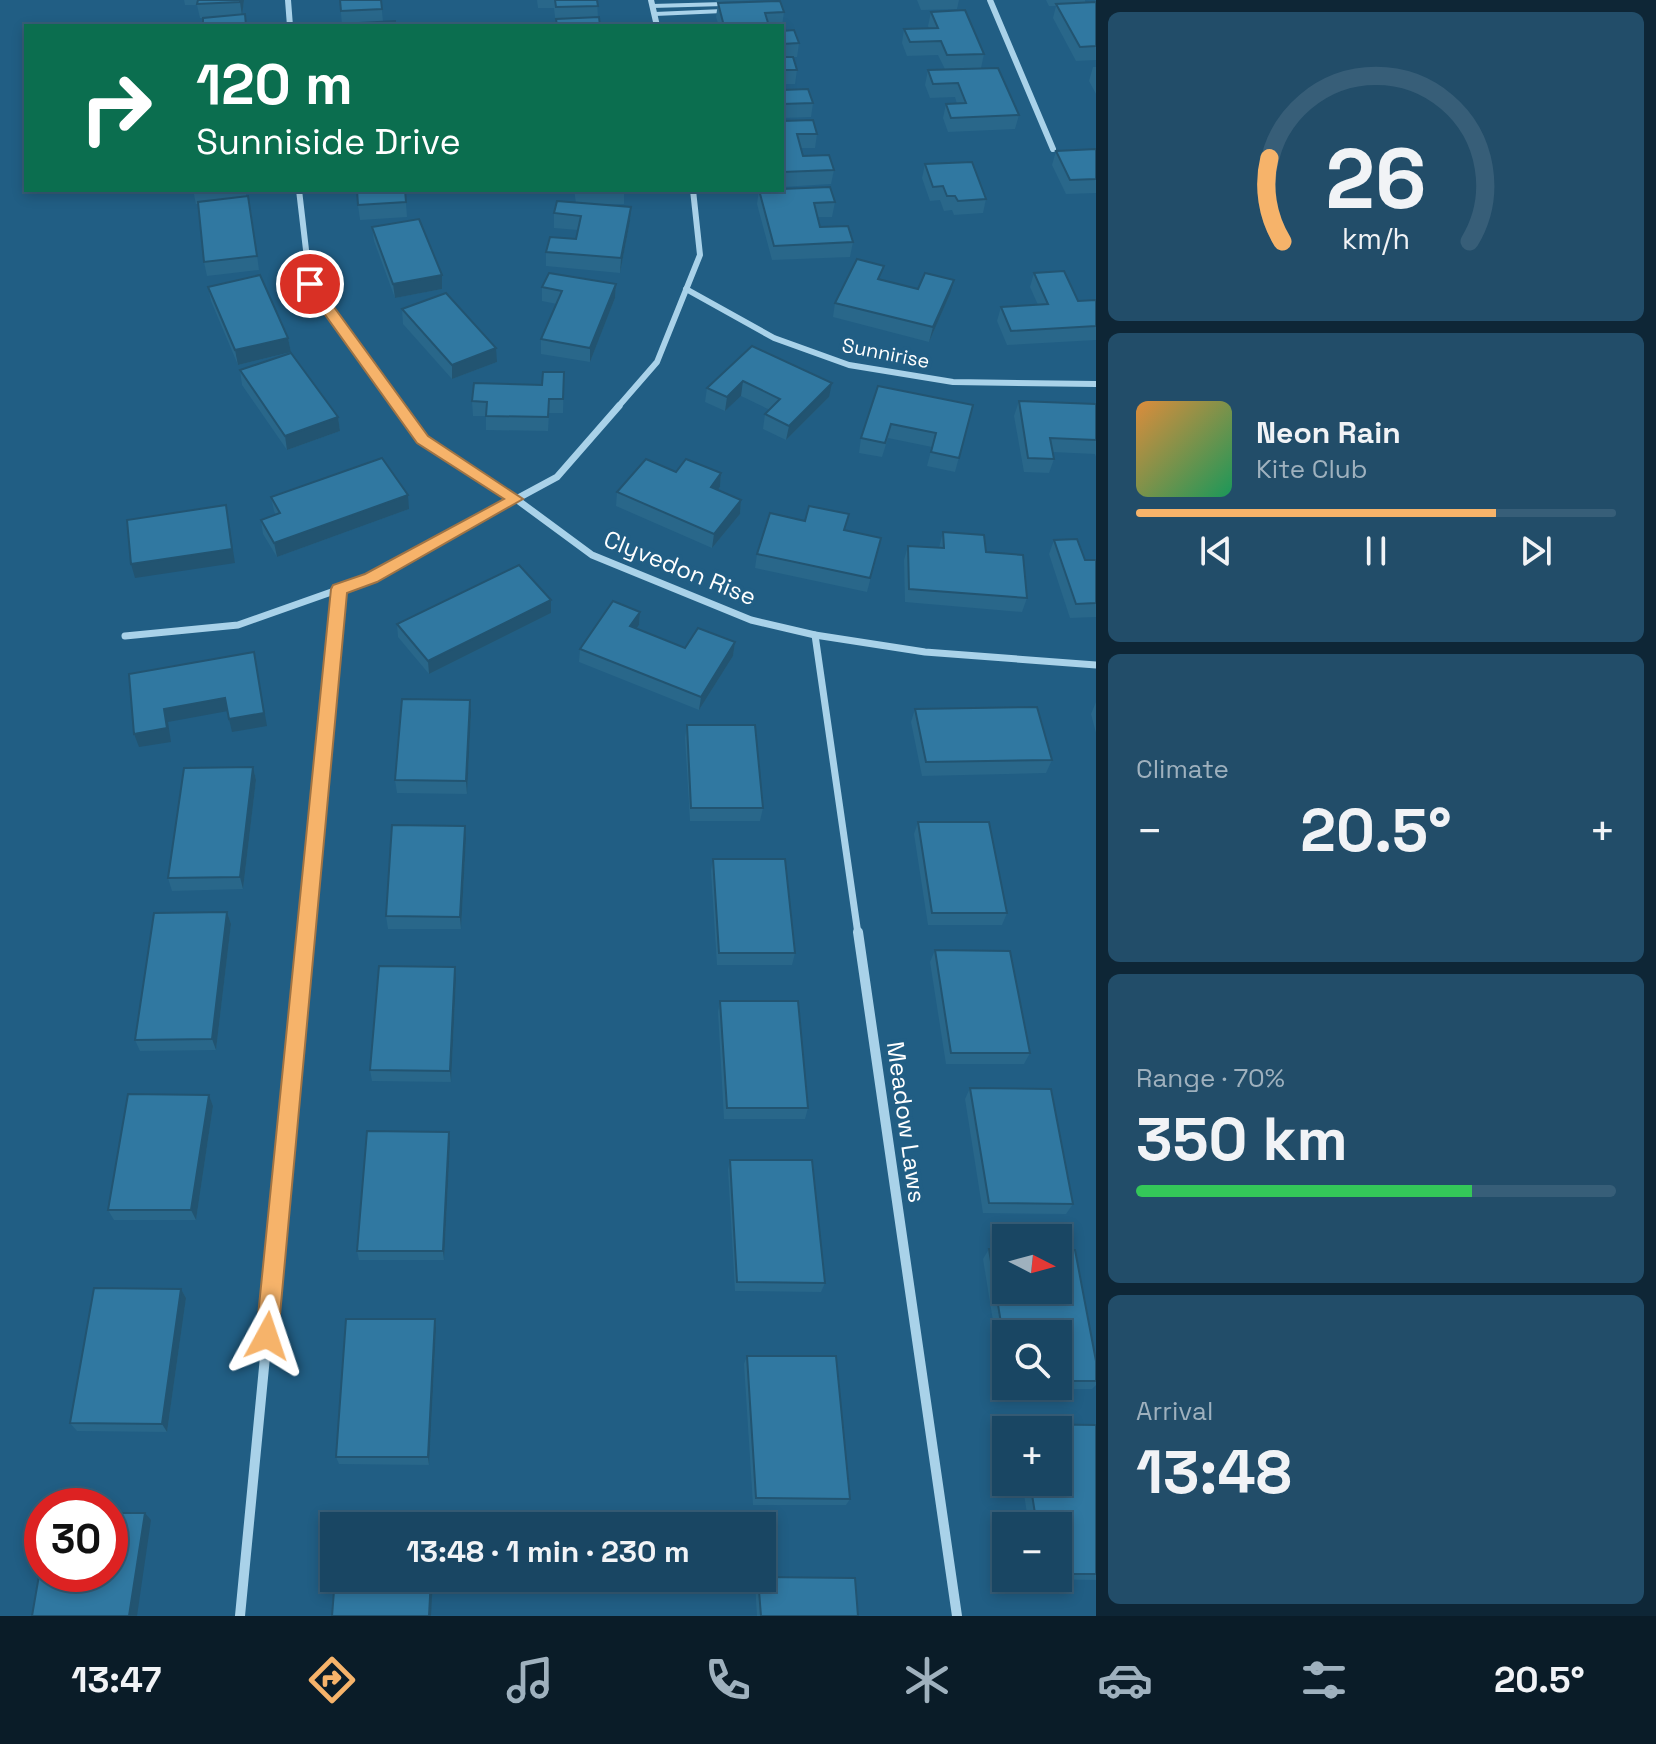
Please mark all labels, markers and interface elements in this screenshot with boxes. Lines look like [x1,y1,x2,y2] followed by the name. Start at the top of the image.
[196,49,353,120] text: 120 m
[64,56,168,160] icon: right
[196,119,461,165] text: Sunniside Drive
[1326,126,1426,232] text: 26
[1342,222,1410,258] text: km/h
[276,250,344,318] pin
[288,262,332,306] icon: arrive
[840,332,932,374] street label: Sunnirise
[1256,413,1401,452] text: Neon Rain
[1256,452,1368,486] text: Kite Club
[599,523,761,612] street label: Clyvedon Rise
[1194,529,1238,573] icon: previous
[1354,529,1398,573] icon: pause
[1514,529,1558,573] icon: next
[1136,752,1229,786] text: Climate
[1300,792,1452,869] text: 20.5°
[1136,803,1163,859] text: −
[1589,803,1616,859] text: +
[880,1039,933,1204] street label: Meadow Laws
[1136,1061,1285,1095] text: Range · 70%
[1136,1101,1348,1178] text: 350 km
[992,1224,1072,1304] north arrow
[992,1224,1072,1592] map controls
[225,1294,309,1378] position arrow
[992,1320,1072,1400] button: search
[1136,1394,1213,1428] text: Arrival
[992,1416,1072,1496] button: +
[1136,1434,1292,1511] text: 13:48
[24,1488,128,1592] speed limit sign: 30
[992,1512,1072,1592] button: −
[406,1532,690,1571] text: 13:48 · 1 min · 230 m
[304,1652,360,1708] icon: directions
[502,1652,558,1708] icon: music
[700,1652,756,1708] icon: phone
[899,1652,955,1708] icon: climate
[1097,1652,1153,1708] icon: car
[1296,1652,1352,1708] icon: filters
[71,1657,161,1703] text: 13:47
[1494,1657,1585,1703] text: 20.5°

